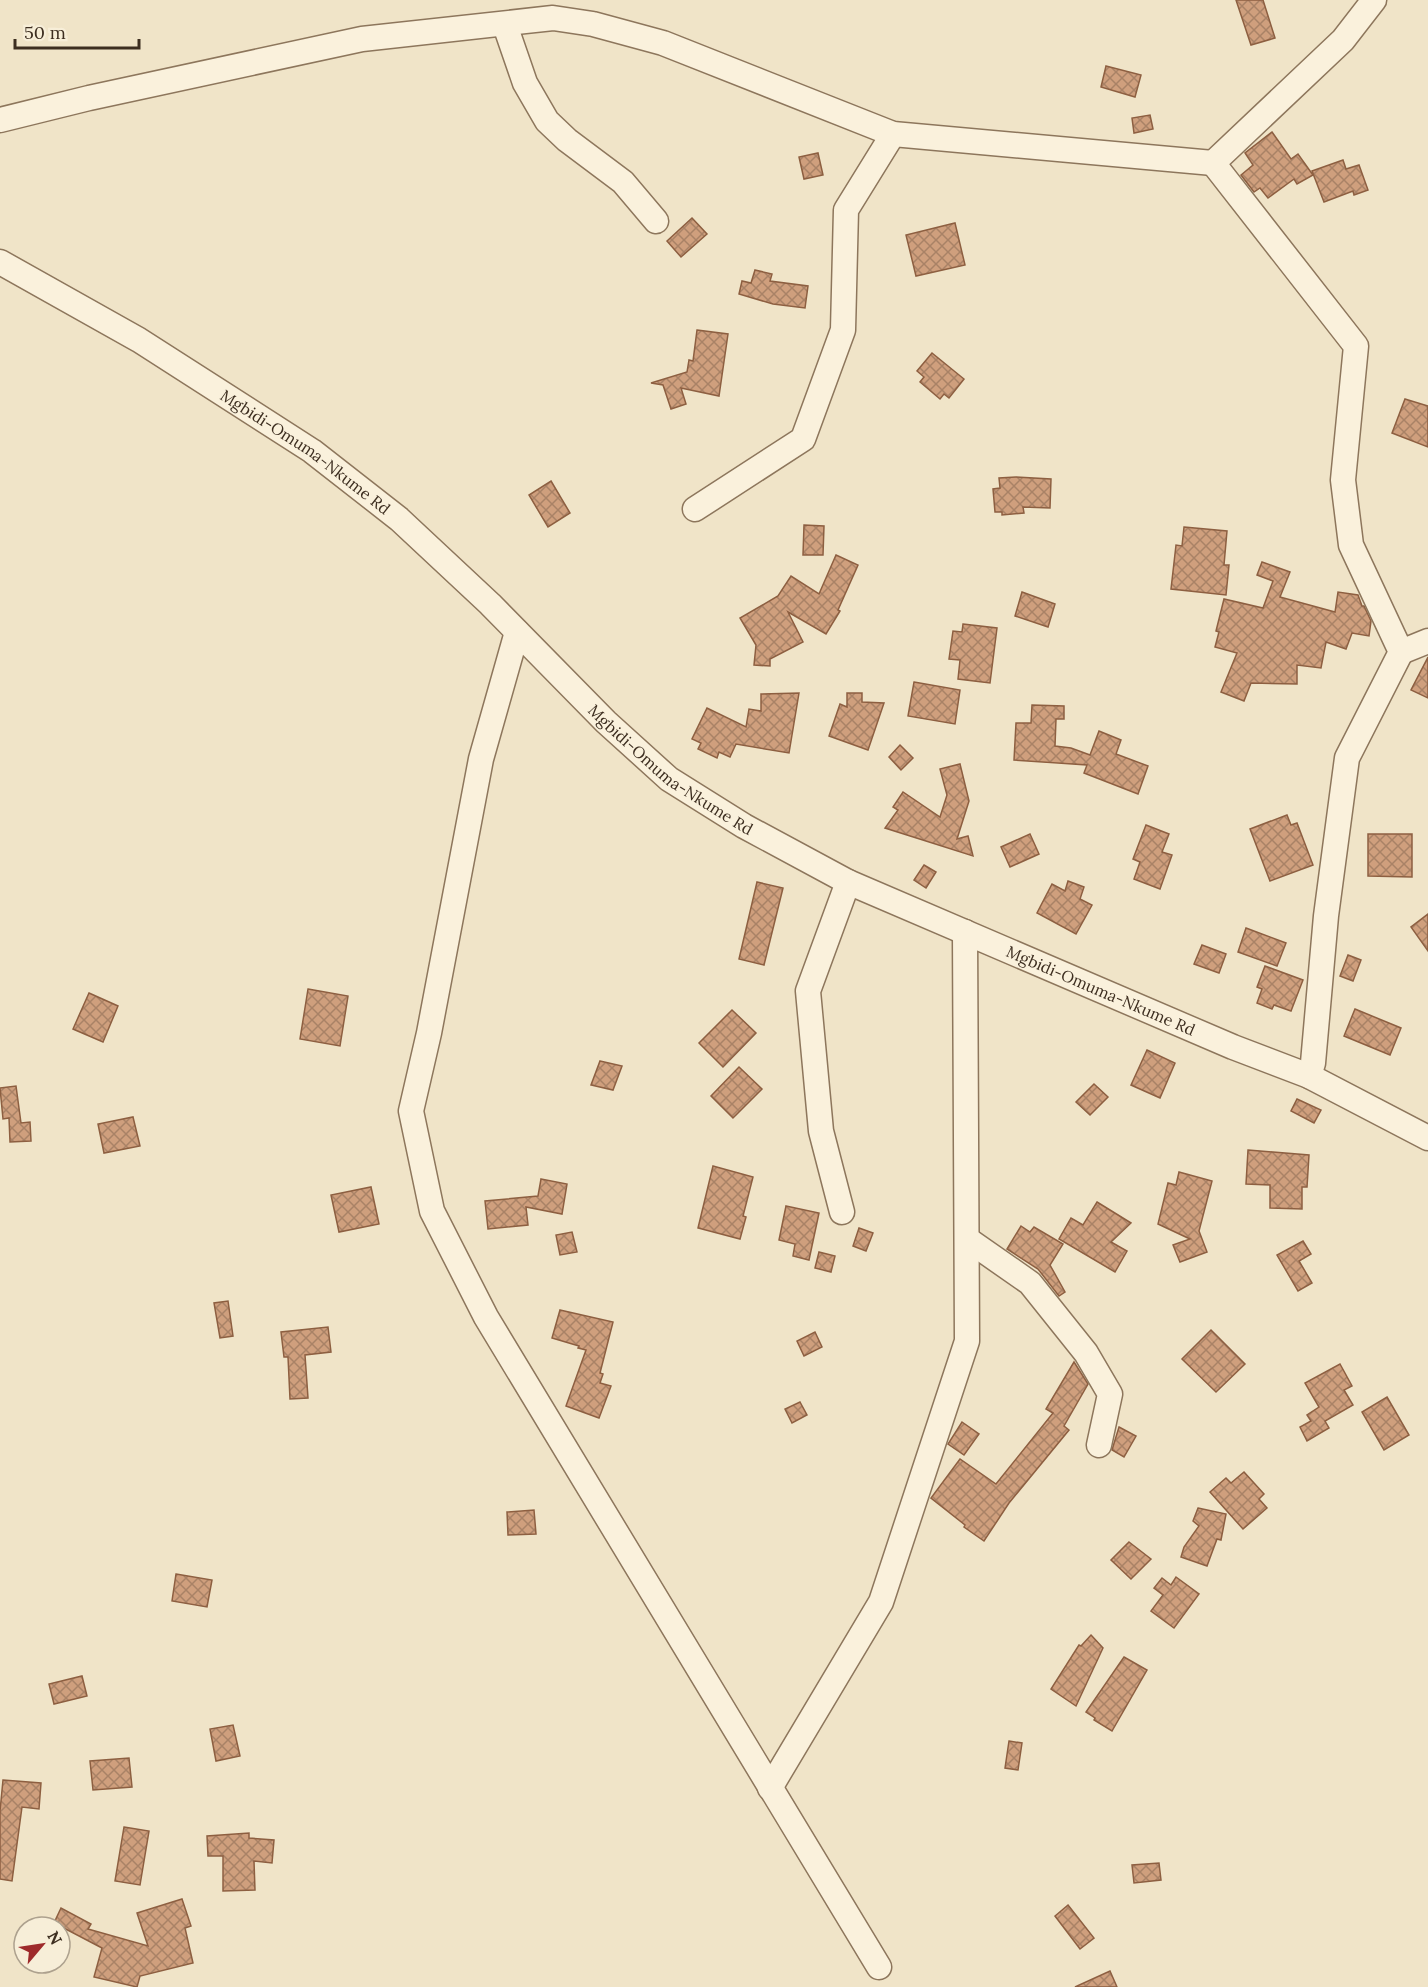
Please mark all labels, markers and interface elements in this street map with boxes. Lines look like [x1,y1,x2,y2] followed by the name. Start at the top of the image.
[15,12,140,50] scale bar
[24,21,66,44] text: 50 m
[217,385,395,519] street label: Mgbidi-Omuma-Nkume Rd
[584,700,757,839] street label: Mgbidi-Omuma-Nkume Rd
[1003,941,1199,1040] street label: Mgbidi-Omuma-Nkume Rd
[12,1915,72,1975] north arrow
[43,1927,67,1948] text: N

